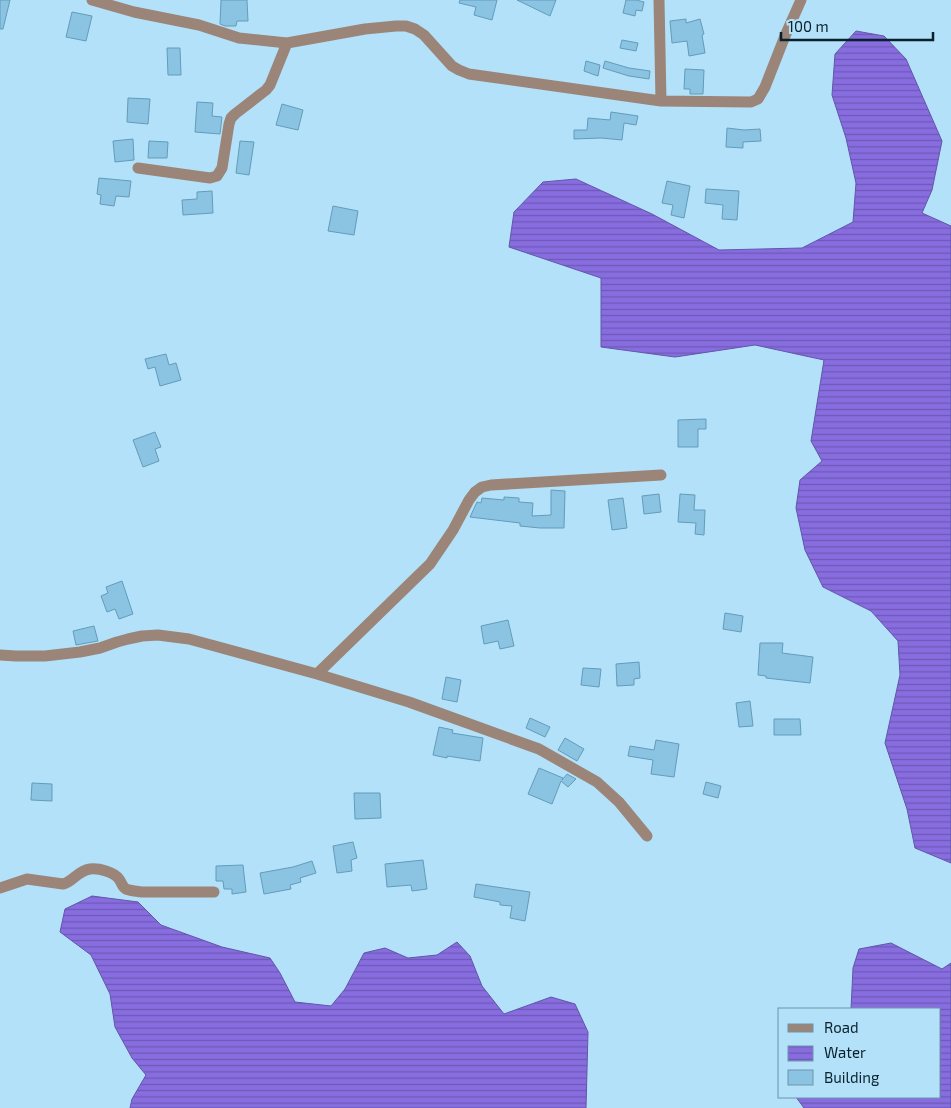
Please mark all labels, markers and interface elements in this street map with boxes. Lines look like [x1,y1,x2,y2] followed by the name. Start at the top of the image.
[781,10,934,42] scale bar
[788,17,829,35] text: 100 m
[778,1008,941,1098] legend
[824,1018,859,1036] text: Road
[824,1043,866,1061] text: Water
[824,1068,880,1086] text: Building

